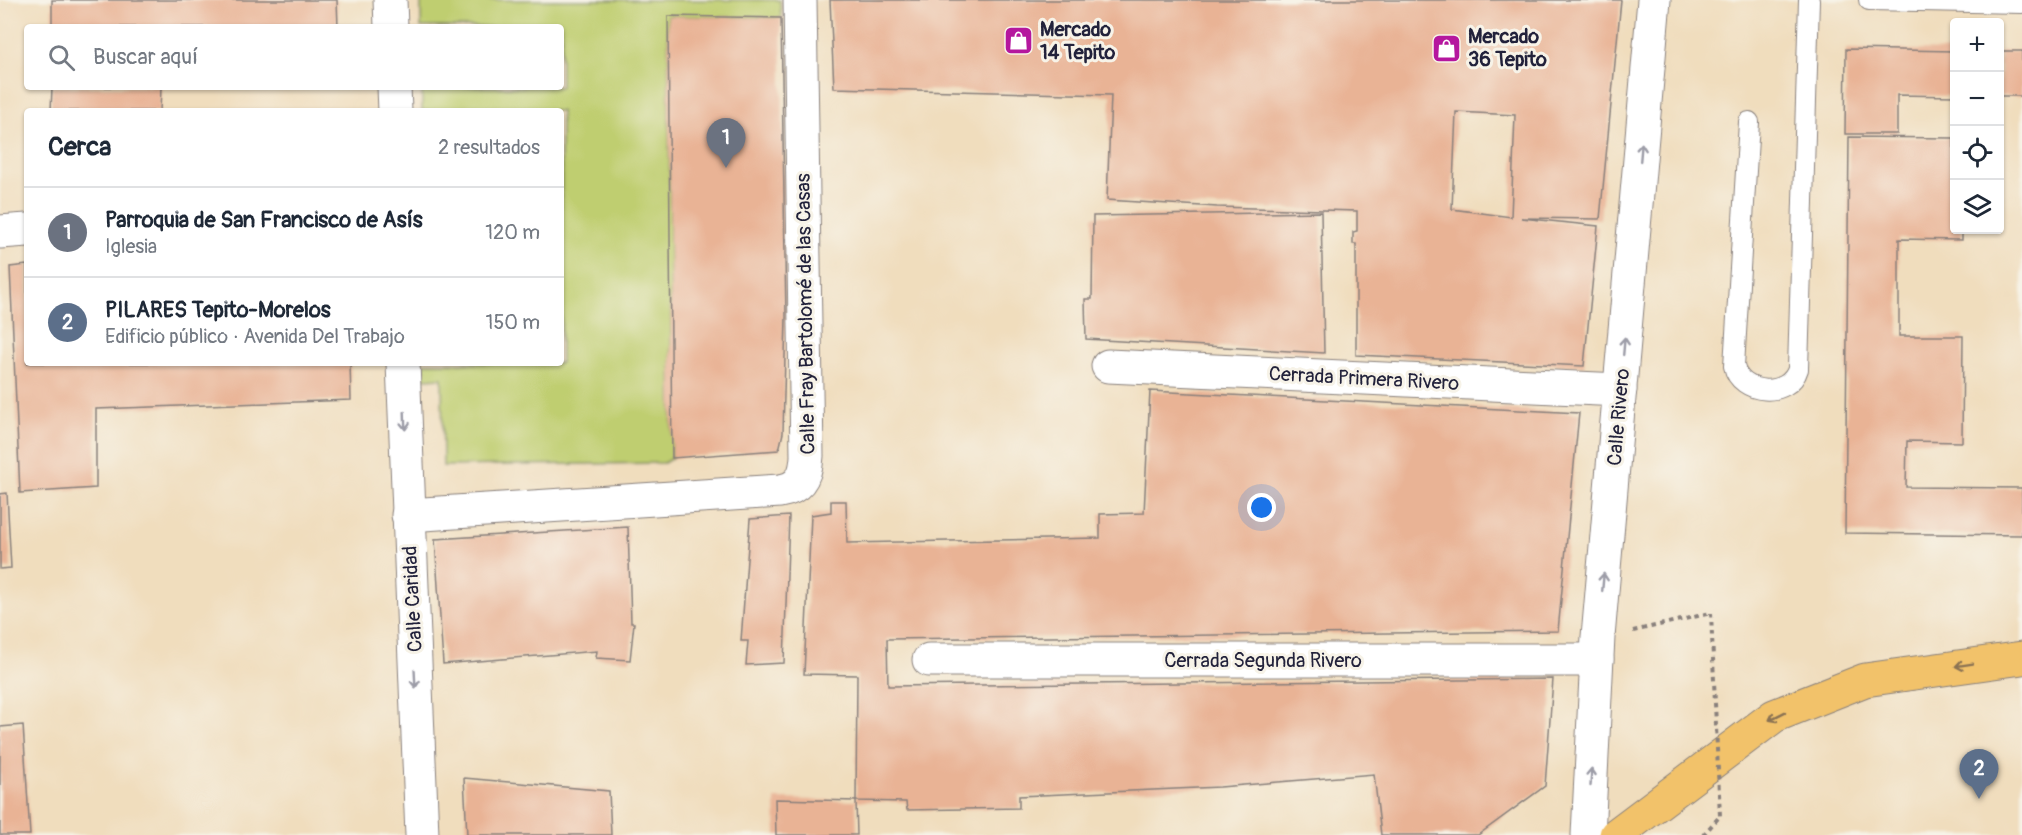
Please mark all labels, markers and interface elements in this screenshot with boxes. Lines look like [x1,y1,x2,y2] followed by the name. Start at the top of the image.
[1040,17,1116,65] place label: Mercado 14 Tepito
[1950,18,2004,234] map controls
[1950,18,2004,72] button: +
[24,24,564,90] search box
[1468,24,1547,72] place label: Mercado 36 Tepito
[1003,25,1035,57] shop icon: Mercado 14 Tepito
[1431,32,1463,64] shop icon: Mercado 36 Tepito
[45,41,78,74] icon: search
[93,43,198,71] text: Buscar aquí
[1950,72,2004,126] button: −
[706,118,746,168] pin: 1
[1950,126,2004,180] button: locate
[48,131,111,163] text: Cerca
[438,135,540,160] text: 2 resultados
[1636,142,1647,162] one-way arrow
[791,173,820,455] street label: Calle Fray Bartolomé de las Casas
[1950,180,2004,234] button: layers
[105,206,423,234] text: Parroquia de San Francisco de Asís
[64,220,71,245] text: 1
[485,220,540,245] text: 120 m
[105,234,157,259] text: Iglesia
[105,296,331,324] text: PILARES Tepito-Morelos
[62,310,73,335] text: 2
[486,310,540,335] text: 150 m
[105,324,405,349] text: Edificio público · Avenida Del Trabajo
[1619,336,1630,356] one-way arrow
[1268,361,1460,396] street label: Cerrada Primera Rivero
[1602,367,1635,467] street label: Calle Rivero
[399,411,411,431] one-way arrow
[1247,493,1276,522] your location
[397,545,428,653] street label: Calle Caridad
[1598,573,1609,592] one-way arrow
[1164,648,1362,673] street label: Cerrada Segunda Rivero
[1955,660,1974,671] one-way arrow
[410,669,421,689] one-way arrow
[1769,711,1787,722] one-way arrow
[1960,750,1998,799] pin: 2
[1586,767,1597,787] one-way arrow

